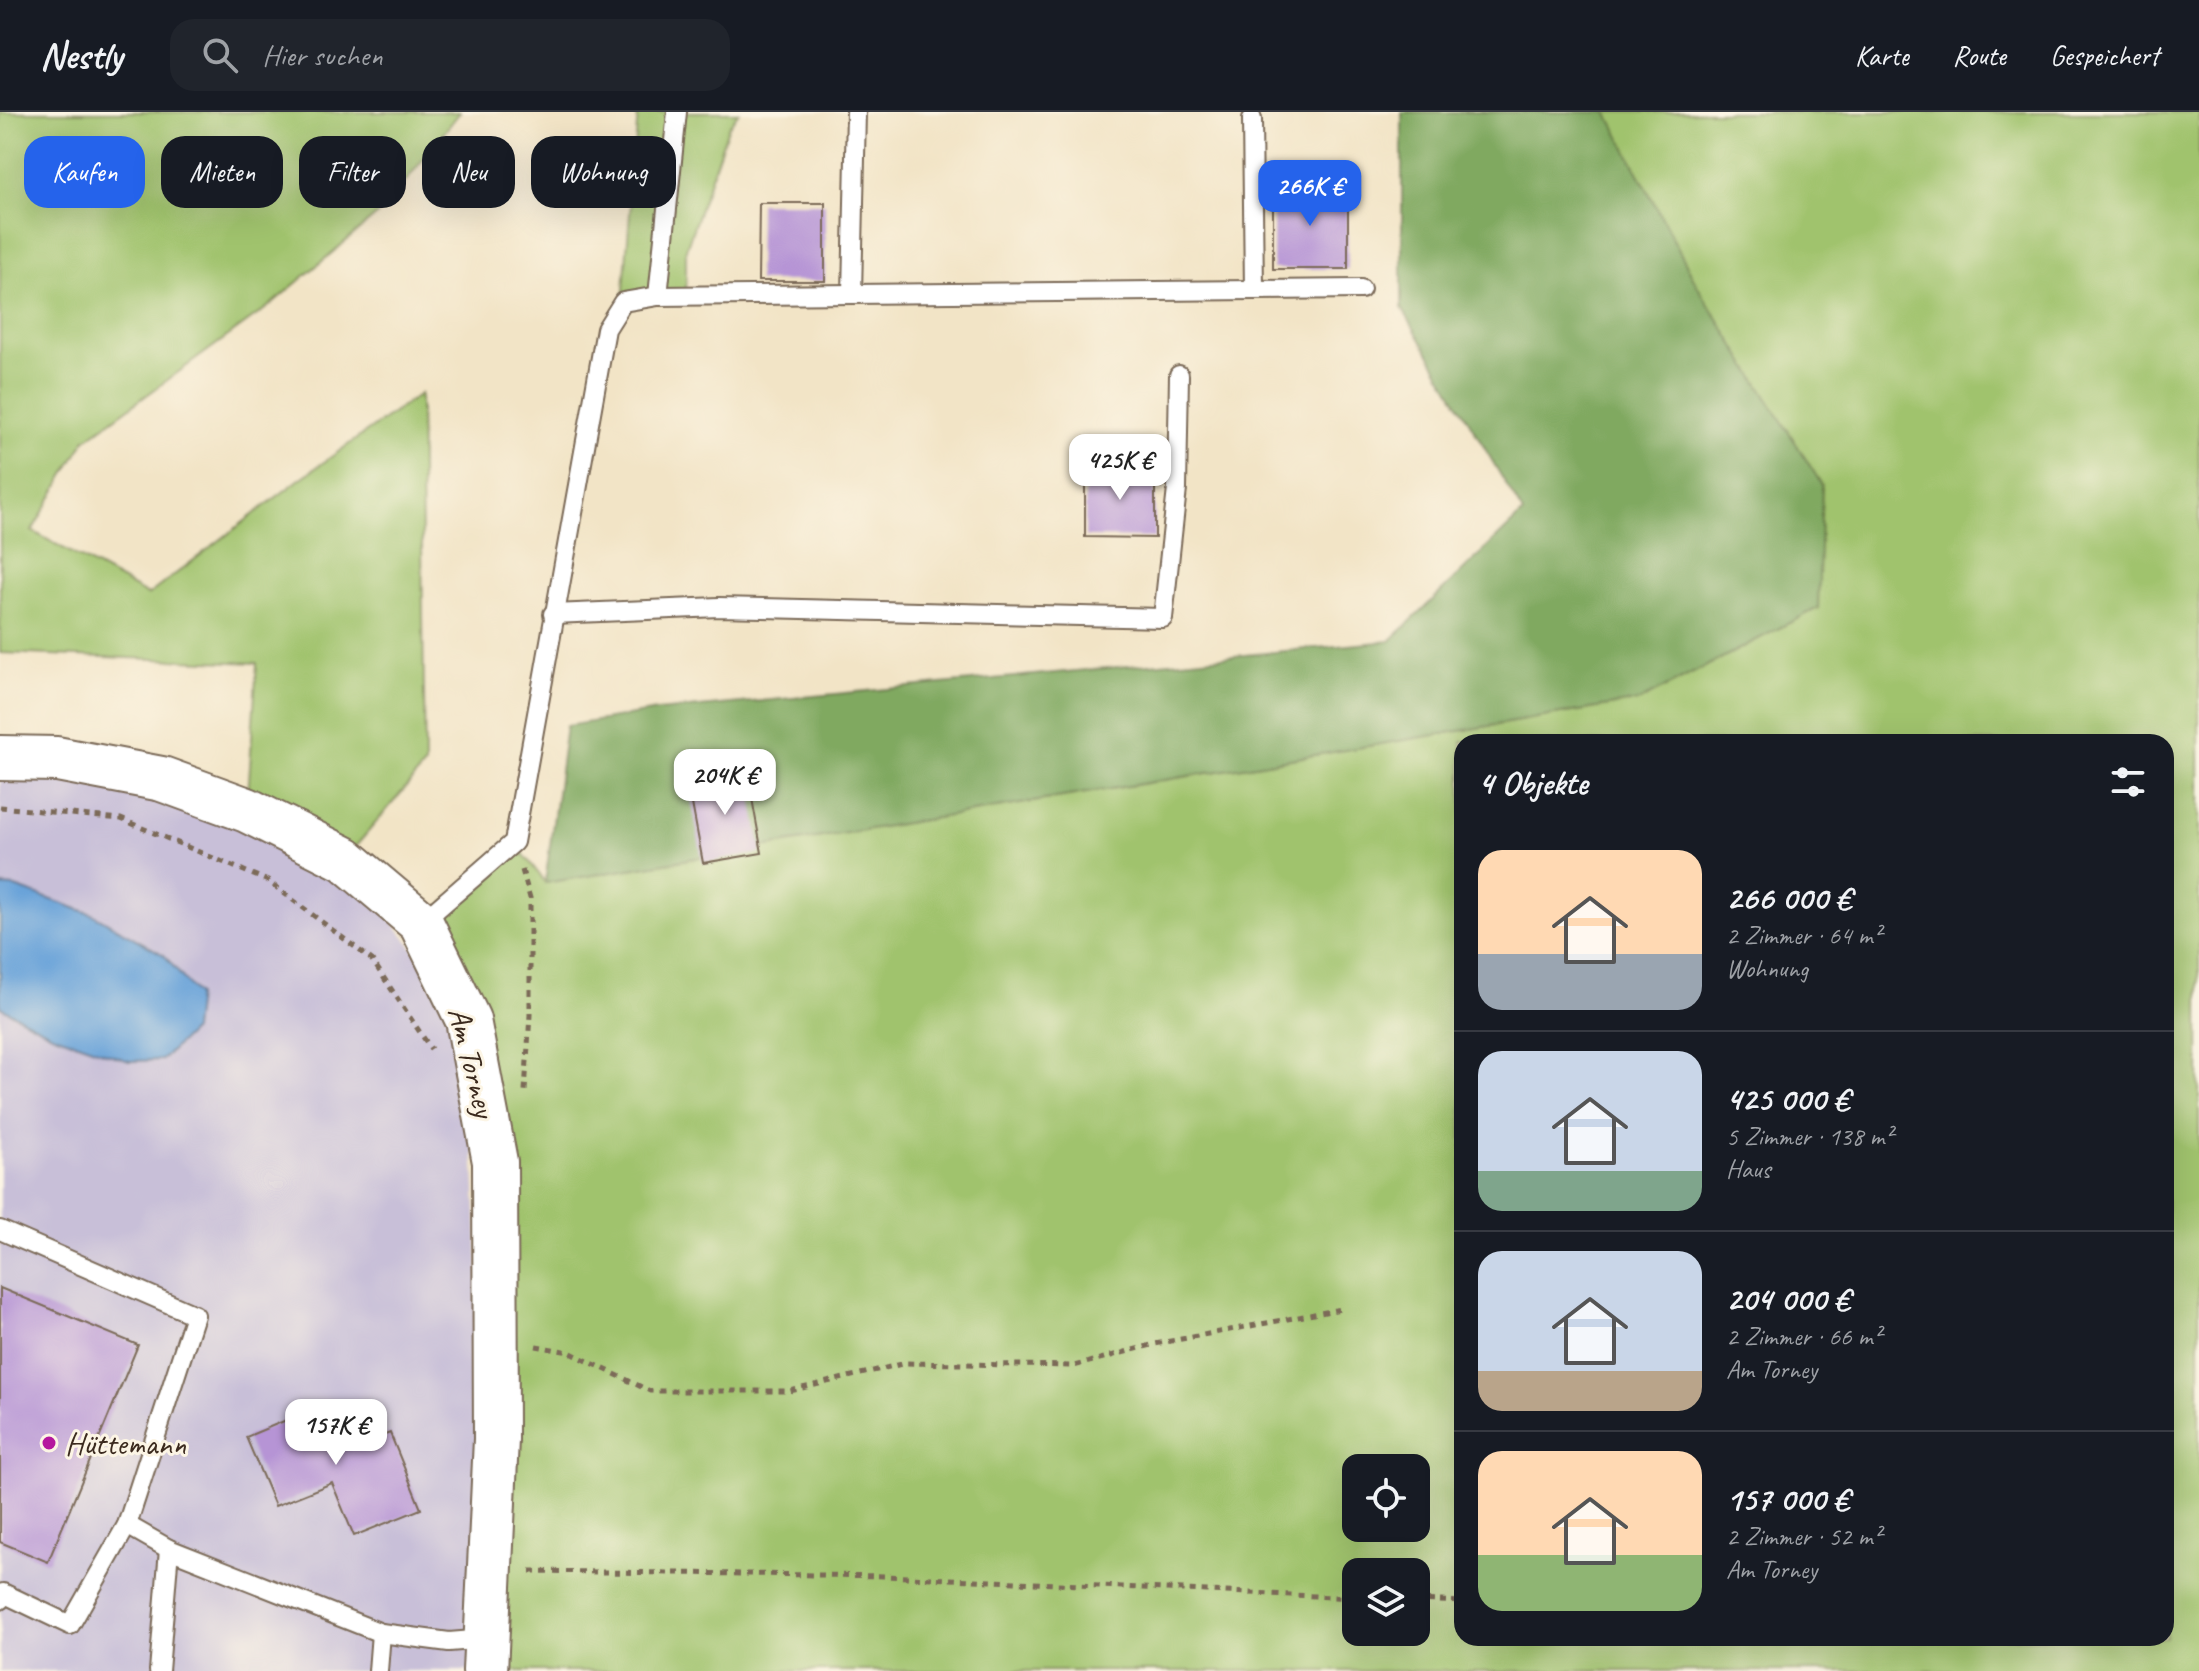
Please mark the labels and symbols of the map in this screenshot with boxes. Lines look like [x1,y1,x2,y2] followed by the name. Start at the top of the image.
[1245,160,1375,228] pin: 266K €
[1055,434,1185,502] pin: 425K €
[660,749,790,817] pin: 204K €
[439,1003,506,1124] street label: Am Torney
[271,1399,401,1467] pin: 157K €
[65,1423,187,1464] place label: Hüttemann
[40,1434,58,1452] marker: Hüttemann

